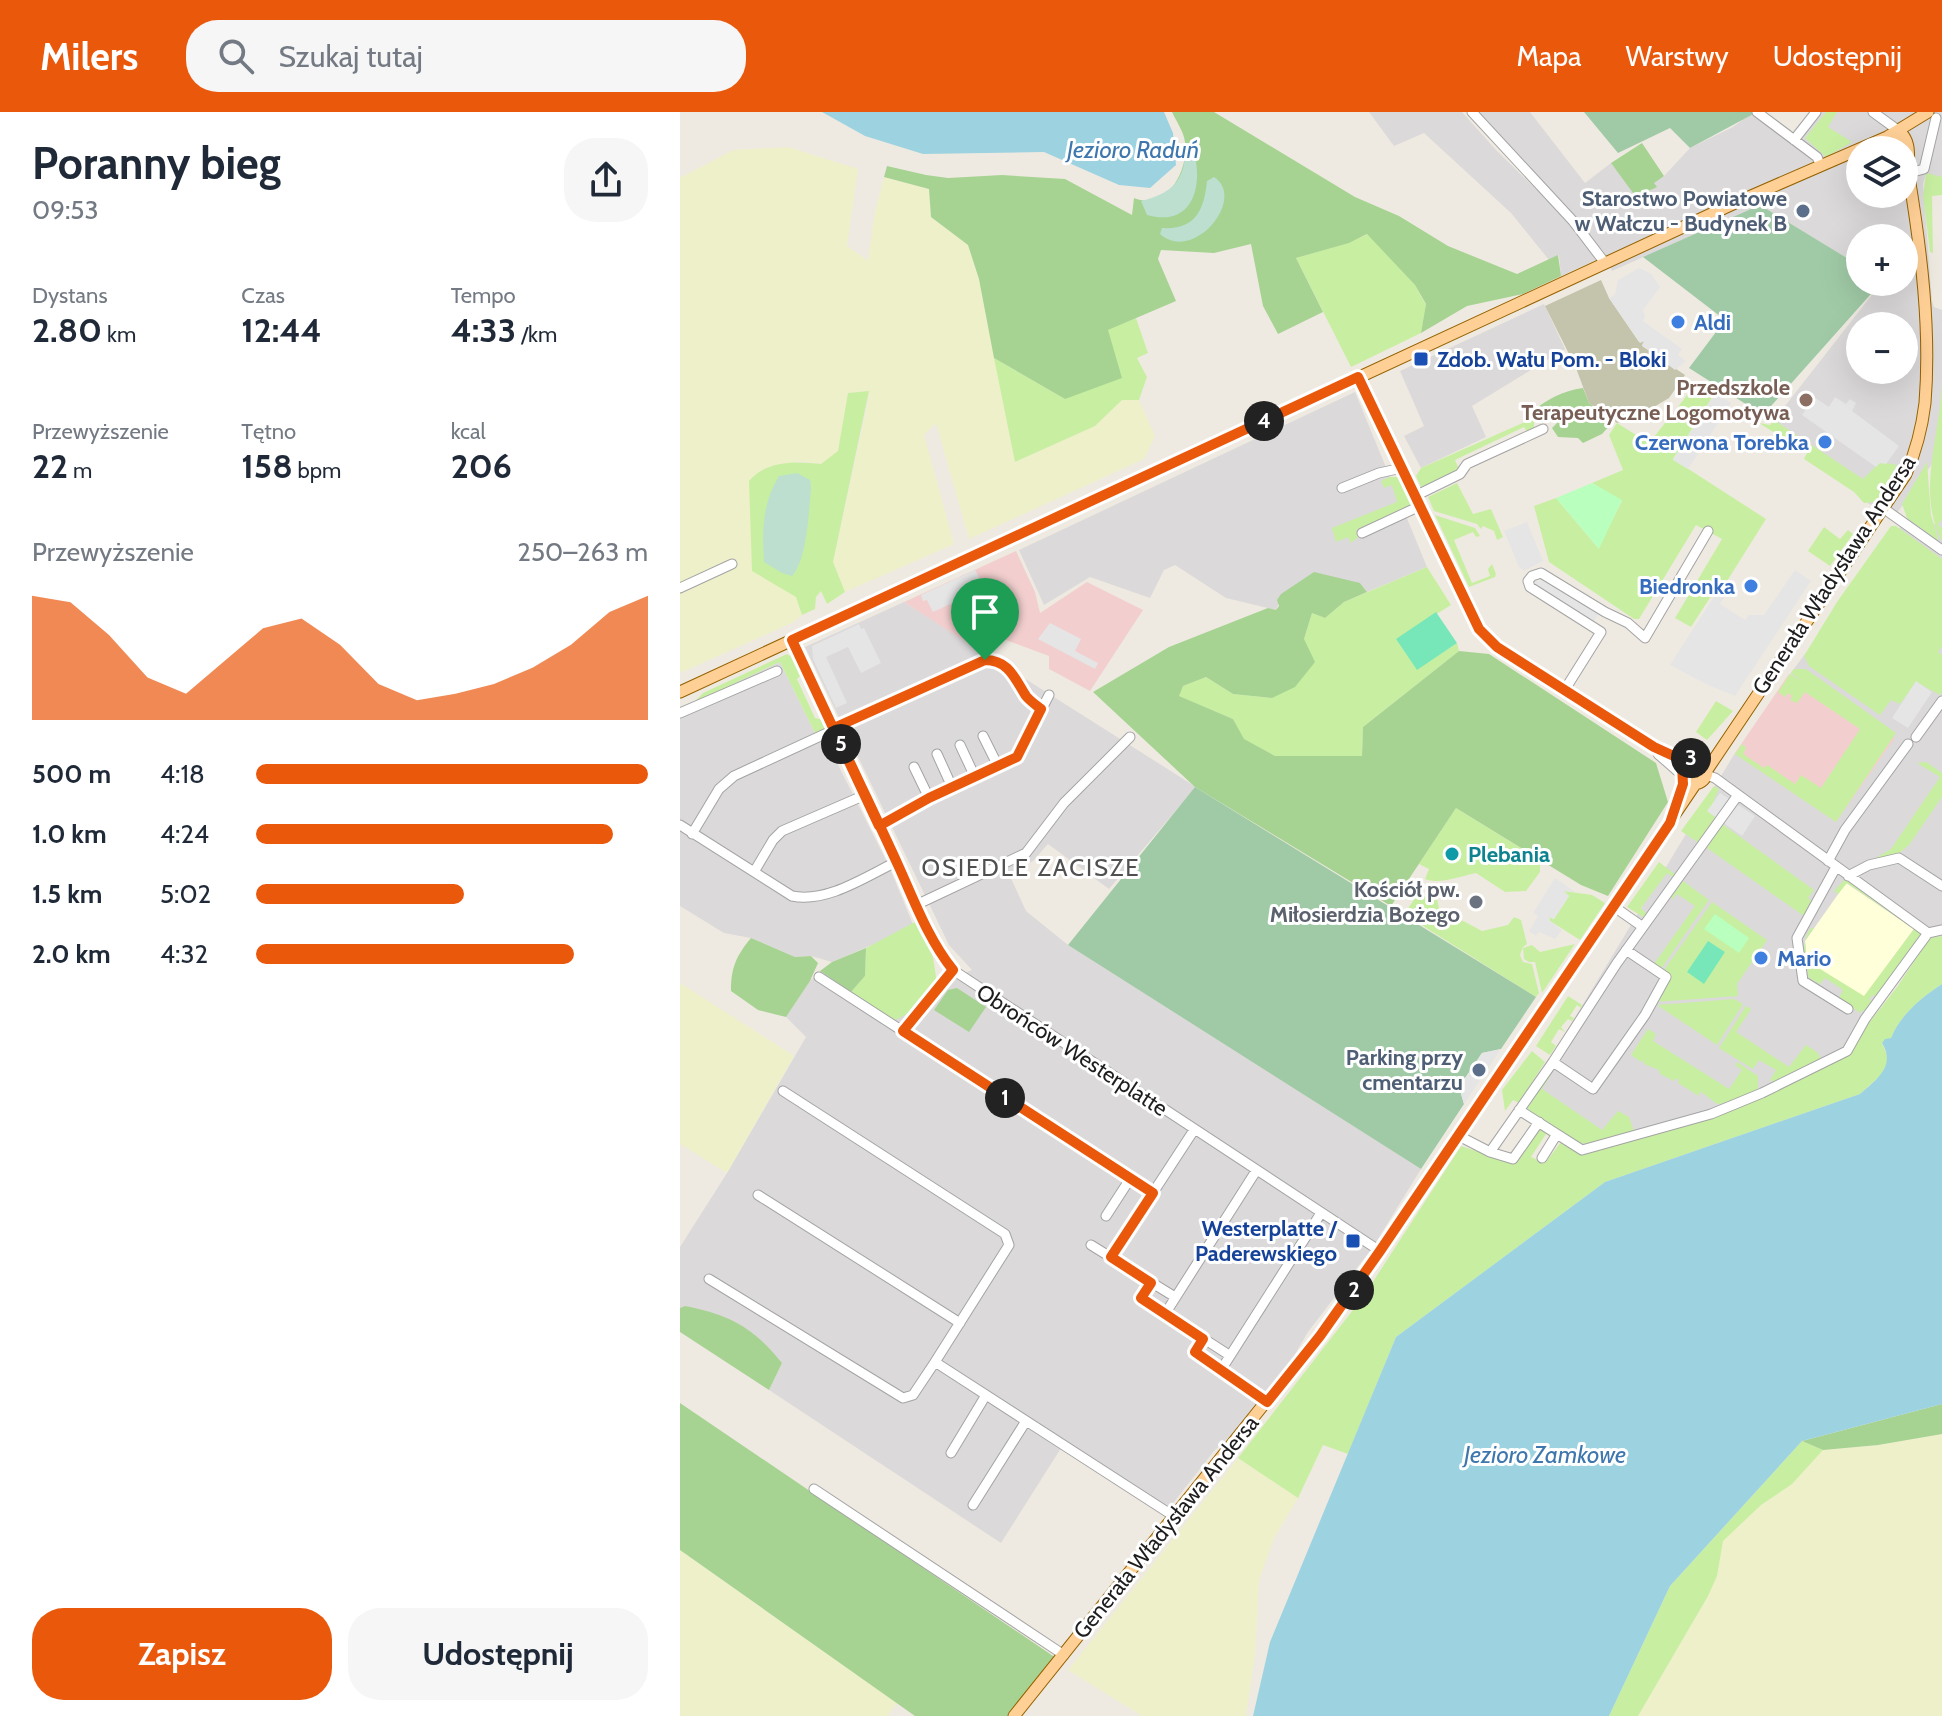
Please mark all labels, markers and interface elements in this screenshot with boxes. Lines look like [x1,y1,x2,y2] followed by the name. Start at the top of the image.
[186,20,746,92] search box
[40,33,138,80] text: Milers
[214,34,258,78] icon: search
[278,38,423,75] text: Szukaj tutaj
[1516,39,1582,73] text: Mapa
[1626,39,1729,73] text: Warstwy
[1773,39,1902,73] text: Udostępnij
[1065,135,1199,164] water label: Jezioro Raduń
[1846,136,1918,384] map controls
[1846,136,1918,208] button: layers
[32,137,281,190] text: Poranny bieg
[564,138,648,222] button: share
[1574,185,1787,237] place label: Starostwo Powiatowe w Wałczu - Budynek B
[32,194,98,226] text: 09:53
[1794,202,1812,220] marker: Starostwo Powiatowe w Wałczu - Budynek B
[1846,224,1918,296] button: +
[32,282,108,309] text: Dystans
[241,282,285,309] text: Czas
[451,282,516,309] text: Tempo
[32,309,102,351] text: 2.80
[241,309,322,351] text: 12:44
[451,309,516,351] text: 4:33
[1694,309,1731,336] place label: Aldi
[1846,312,1918,384] button: −
[1669,313,1687,331] marker: Aldi
[102,321,136,348] text: km
[516,321,557,348] text: /km
[1437,346,1666,373] place label: Zdob. Wału Pom. - Bloki
[1412,350,1430,368] marker: Zdob. Wału Pom. - Bloki
[1521,374,1790,426] place label: Przedszkole Terapeutyczne Logomotywa
[1797,391,1815,409] marker: Przedszkole Terapeutyczne Logomotywa
[1244,401,1284,441] pin: 4
[1257,407,1271,434] text: 4
[32,418,169,445] text: Przewyższenie
[241,418,296,445] text: Tętno
[451,418,486,445] text: kcal
[1635,429,1809,456] place label: Czerwona Torebka
[1816,433,1834,451] marker: Czerwona Torebka
[32,445,68,487] text: 22
[241,445,293,487] text: 158
[451,445,512,487] text: 206
[1747,450,1922,699] street label: Generała Władysława Andersa
[68,457,92,484] text: m
[293,457,341,484] text: bpm
[32,536,194,568] text: Przewyższenie
[517,536,648,568] text: 250–263 m
[1639,573,1735,600] place label: Biedronka
[1742,577,1760,595] marker: Biedronka
[951,578,1019,660] pin
[963,590,1007,634] icon: arrive
[821,724,861,764] pin: 5
[835,730,847,757] text: 5
[1671,738,1711,778] pin: 3
[1685,744,1697,771] text: 3
[32,758,111,790] text: 500 m
[160,758,205,790] text: 4:18
[32,818,107,850] text: 1.0 km
[160,818,209,850] text: 4:24
[1468,841,1550,868] place label: Plebania
[1443,845,1461,863] marker: Plebania
[921,853,1141,882] district label: OSIEDLE ZACISZE
[1270,876,1460,928] place label: Kościół pw. Miłosierdzia Bożego
[32,878,102,910] text: 1.5 km
[160,878,211,910] text: 5:02
[1467,893,1485,911] marker: Kościół pw. Miłosierdzia Bożego
[32,938,111,970] text: 2.0 km
[160,938,208,970] text: 4:32
[1777,945,1831,972] place label: Mario
[1752,949,1770,967] marker: Mario
[971,978,1173,1122] street label: Obrońców Westerplatte
[1346,1044,1463,1096] place label: Parking przy cmentarzu
[1470,1061,1488,1079] marker: Parking przy cmentarzu
[985,1078,1025,1118] pin: 1
[1001,1084,1009,1111] text: 1
[1195,1215,1338,1267] place label: Westerplatte / Paderewskiego
[1344,1232,1362,1250] marker: Westerplatte / Paderewskiego
[1334,1270,1374,1310] pin: 2
[1348,1276,1360,1303] text: 2
[1068,1410,1265,1644] street label: Generała Władysława Andersa
[1462,1440,1626,1469] water label: Jezioro Zamkowe
[32,1608,332,1700] button: Zapisz
[348,1608,648,1700] button: Udostępnij

